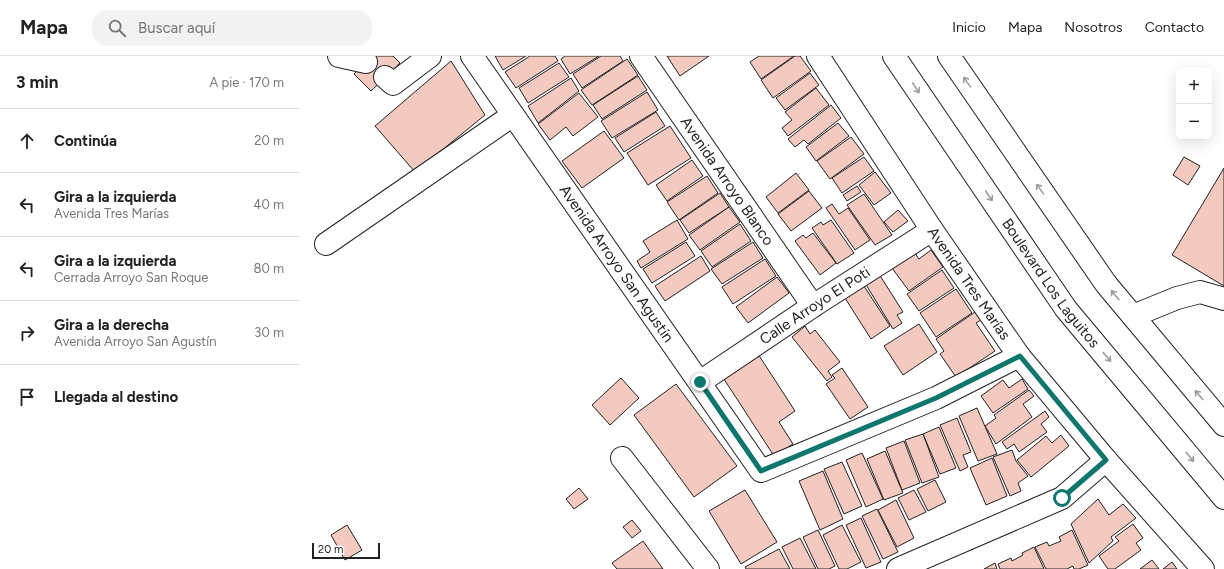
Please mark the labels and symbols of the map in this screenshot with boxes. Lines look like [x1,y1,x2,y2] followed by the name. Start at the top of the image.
[963,77,971,88] one-way arrow
[912,82,920,93] one-way arrow
[677,113,778,249] street label: Avenida Arroyo Blanco
[556,182,678,346] street label: Avenida Arroyo San Agustín
[1036,184,1044,195] one-way arrow
[985,190,993,201] one-way arrow
[998,215,1103,351] street label: Boulevard Los Laguitos
[924,224,1014,343] street label: Avenida Tres Marías
[756,263,873,348] street label: Calle Arroyo El Poti
[1111,290,1120,301] one-way arrow
[1102,352,1111,363] one-way arrow
[691,373,709,391] route end
[1194,389,1203,400] one-way arrow
[1185,452,1194,463] one-way arrow
[1053,489,1071,507] route start
[312,541,380,560] scale bar

